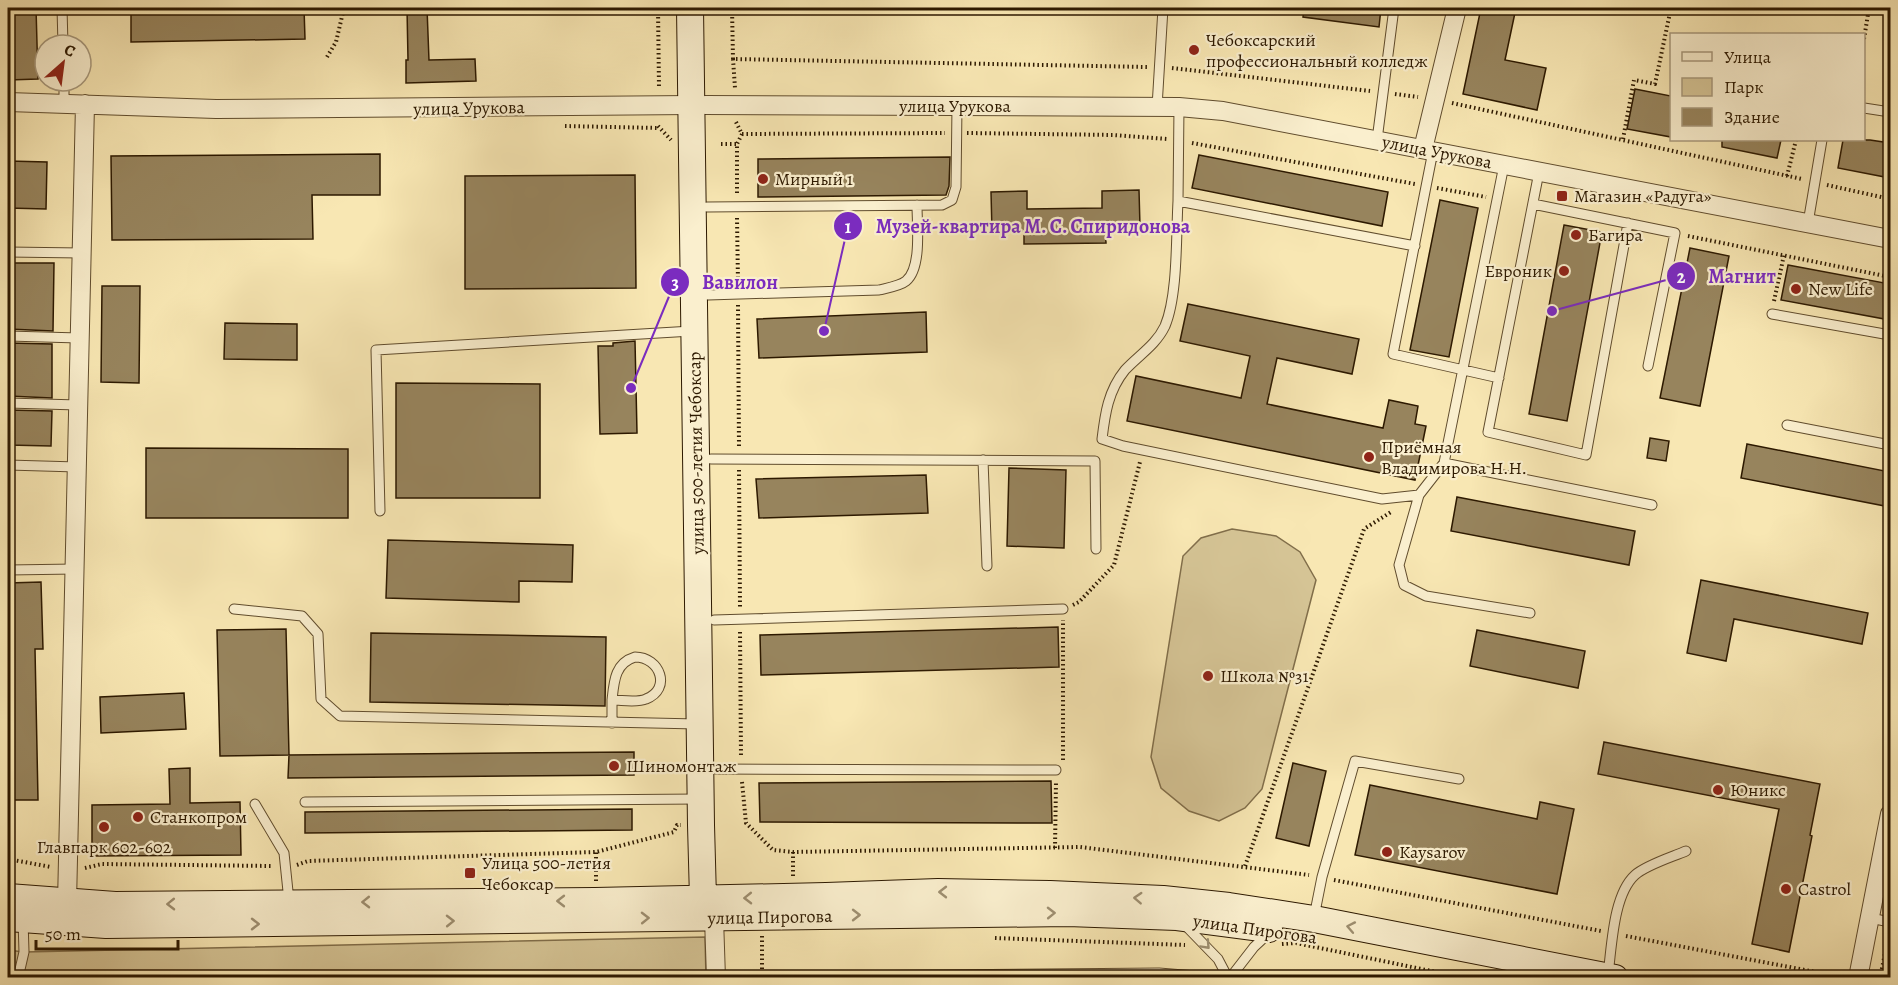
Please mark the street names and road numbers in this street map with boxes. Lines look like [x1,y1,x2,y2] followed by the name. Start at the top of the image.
[898,94,1011,118] street label: улица Урукова
[412,95,526,121] street label: улица Урукова
[1379,129,1495,175] street label: улица Урукова
[682,351,710,556] street label: улица 500-летия Чебоксар
[706,904,833,930] street label: улица Пирогова
[1191,908,1319,950] street label: улица Пирогова

